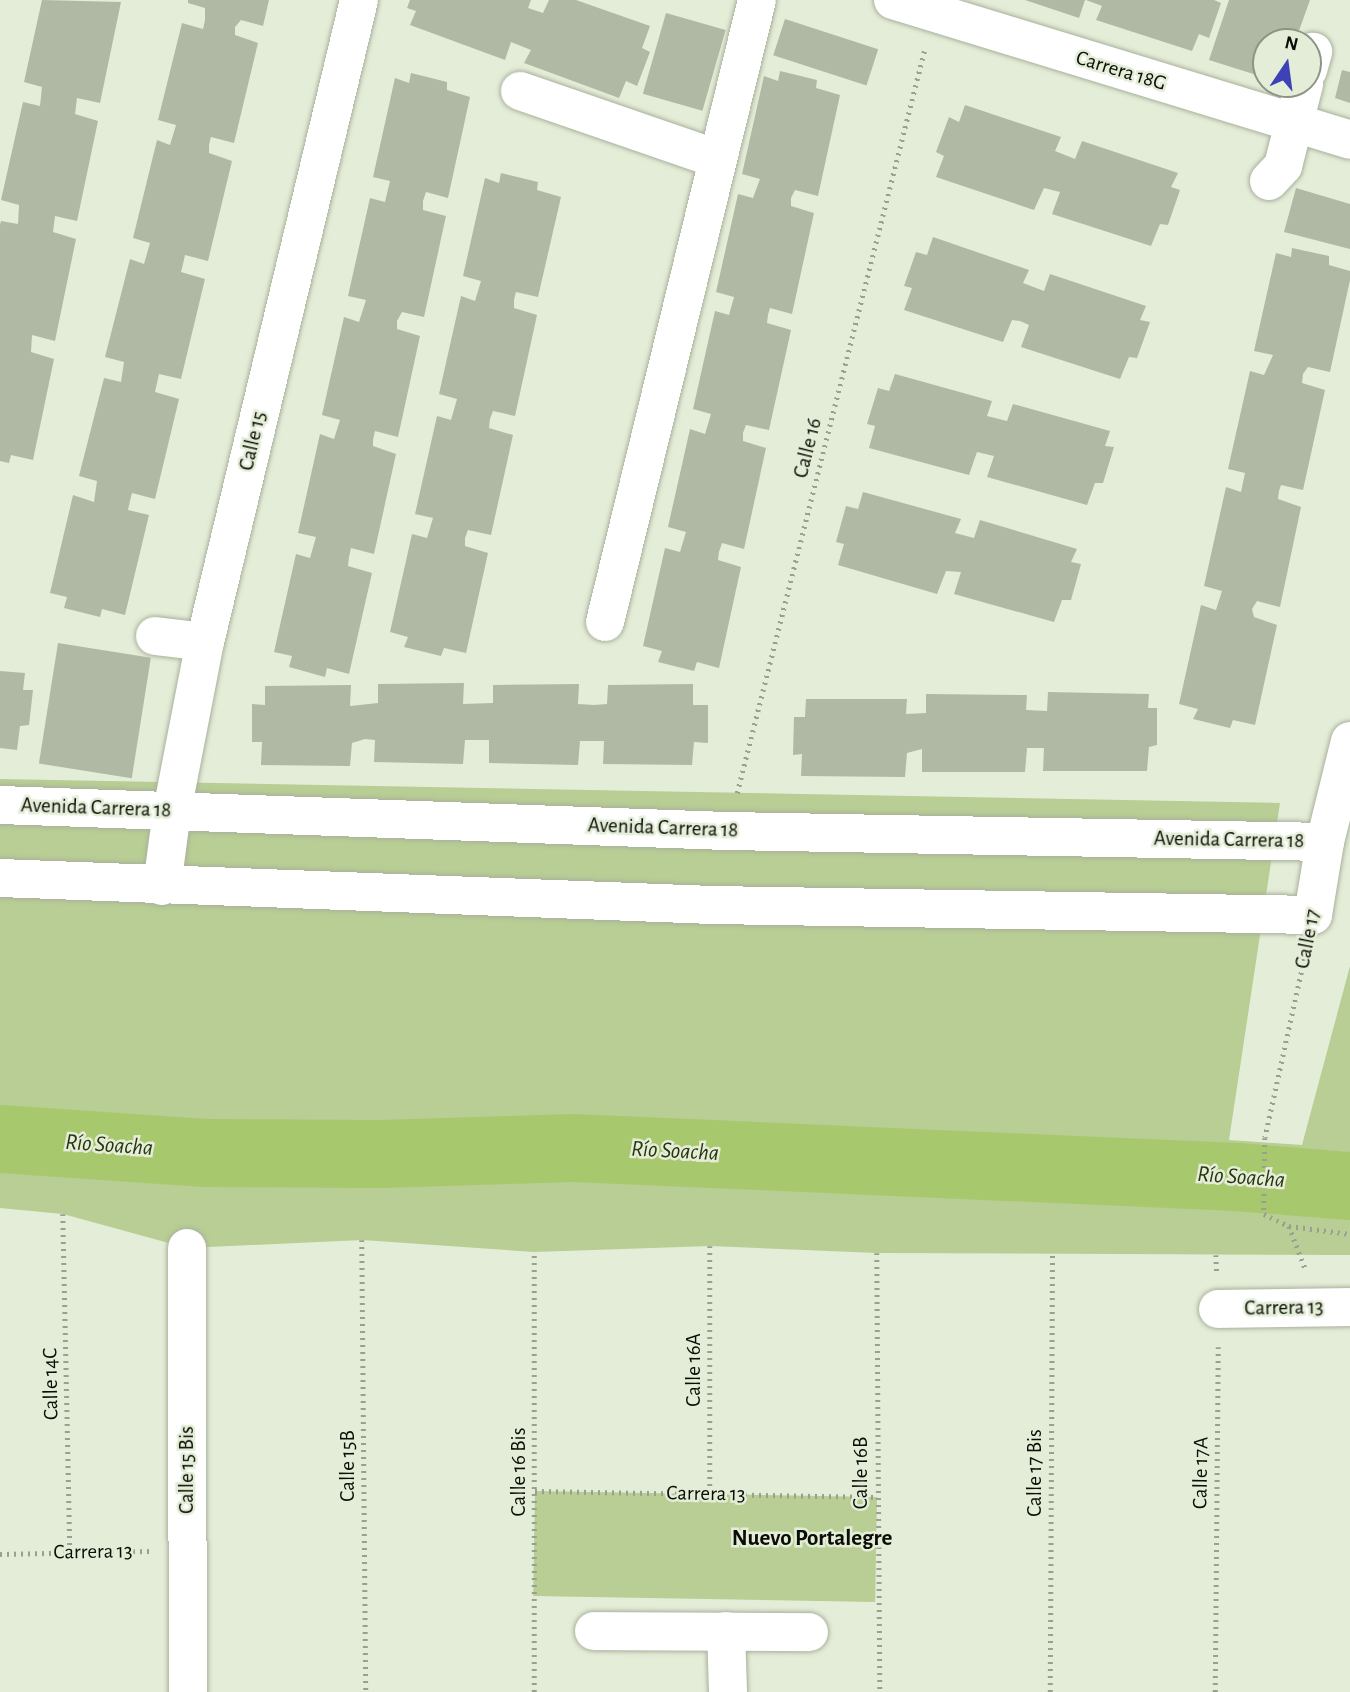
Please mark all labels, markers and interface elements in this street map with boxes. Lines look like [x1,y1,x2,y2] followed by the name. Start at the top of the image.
[1252,28,1322,98] north arrow
[1283,33,1300,55] text: N
[1073,45,1169,97] street label: Carrera 18G
[234,409,272,473] street label: Calle 15
[788,415,828,481] street label: Calle 16
[20,793,172,823] street label: Avenida Carrera 18
[587,813,739,843] street label: Avenida Carrera 18
[1154,826,1304,854] street label: Avenida Carrera 18
[1290,907,1326,971] street label: Calle 17
[64,1129,154,1163] water label: Río Soacha
[630,1136,720,1168] water label: Río Soacha
[1196,1161,1286,1195] water label: Río Soacha
[1244,1295,1324,1321] street label: Carrera 13
[681,1333,707,1407] street label: Calle 16A
[38,1348,64,1420] street label: Calle 14C
[174,1426,200,1514] street label: Calle 15 Bis
[506,1428,532,1516] street label: Calle 16 Bis
[1022,1429,1048,1517] street label: Calle 17 Bis
[335,1430,361,1502] street label: Calle 15B
[848,1437,874,1509] street label: Calle 16B
[1188,1437,1214,1509] street label: Calle 17A
[666,1481,746,1507] street label: Carrera 13
[732,1525,892,1553] district label: Nuevo Portalegre
[53,1539,133,1565] street label: Carrera 13

